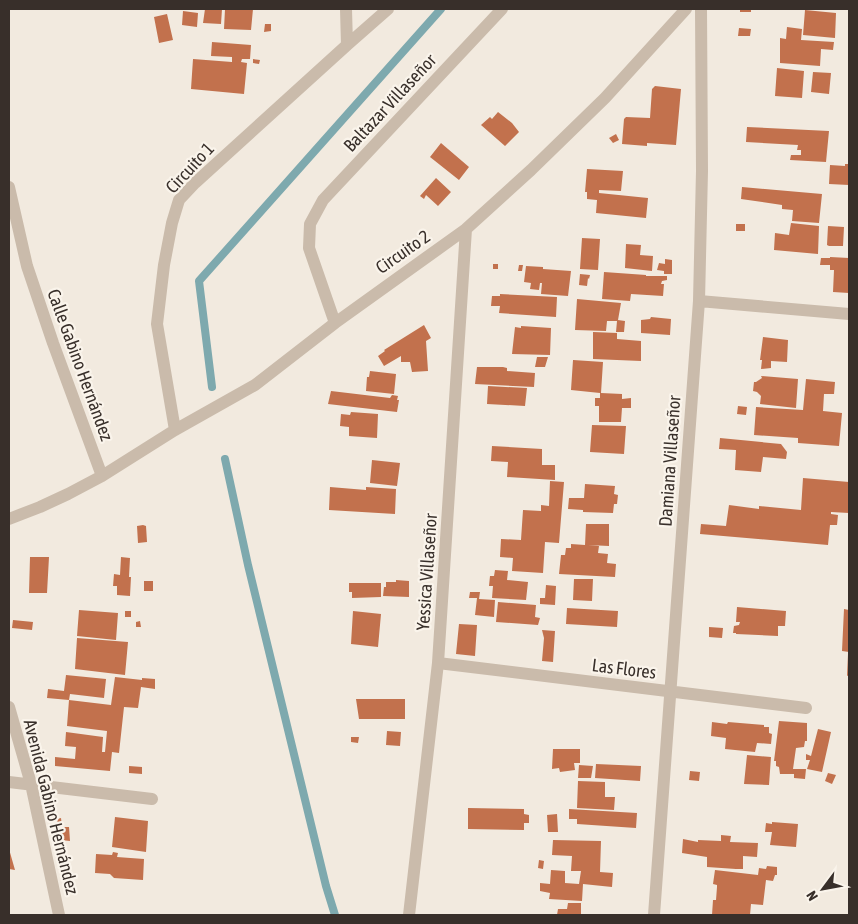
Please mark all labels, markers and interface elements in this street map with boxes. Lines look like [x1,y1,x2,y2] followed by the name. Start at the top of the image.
[339,49,441,156] street label: Baltazar Villaseñor
[161,138,218,197] street label: Circuito 1
[372,225,434,278] street label: Circuito 2
[43,286,118,444] street label: Calle Gabino Hernández
[654,394,685,527] street label: Damiana Villaseñor
[412,512,441,631] street label: Yessica Villaseñor
[591,654,657,683] street label: Las Flores
[20,717,84,897] street label: Avenida Gabino Hernández
[798,864,848,914] north arrow
[803,888,821,904] text: N

